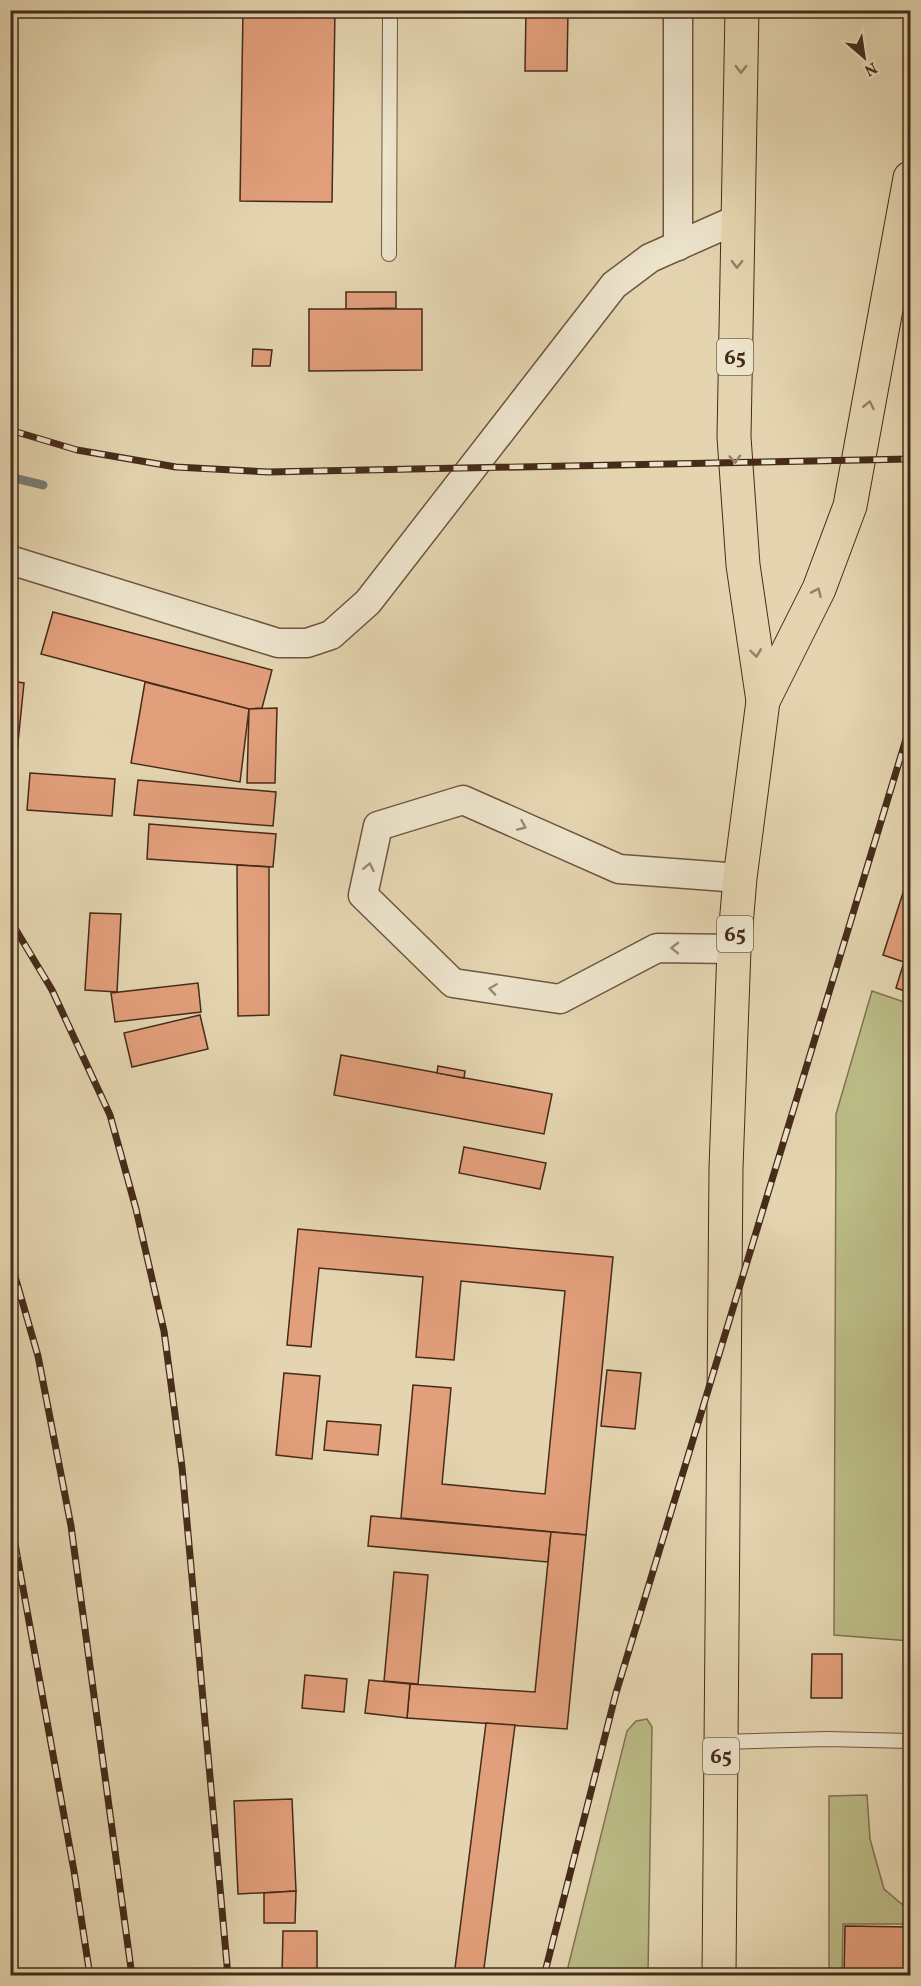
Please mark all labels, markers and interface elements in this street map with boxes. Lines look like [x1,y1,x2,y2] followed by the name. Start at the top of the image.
[834,27,894,87] north arrow
[860,56,881,81] text: N
[735,64,747,73] one-way arrow
[731,259,744,268] one-way arrow
[717,339,753,375] road number: 65
[862,400,875,410] one-way arrow
[729,454,742,463] one-way arrow
[810,588,822,599] one-way arrow
[750,648,762,657] one-way arrow
[516,819,527,831] one-way arrow
[362,862,375,872] one-way arrow
[717,916,753,952] road number: 65
[671,942,680,955] one-way arrow
[489,984,498,996] one-way arrow
[703,1738,739,1774] road number: 65

